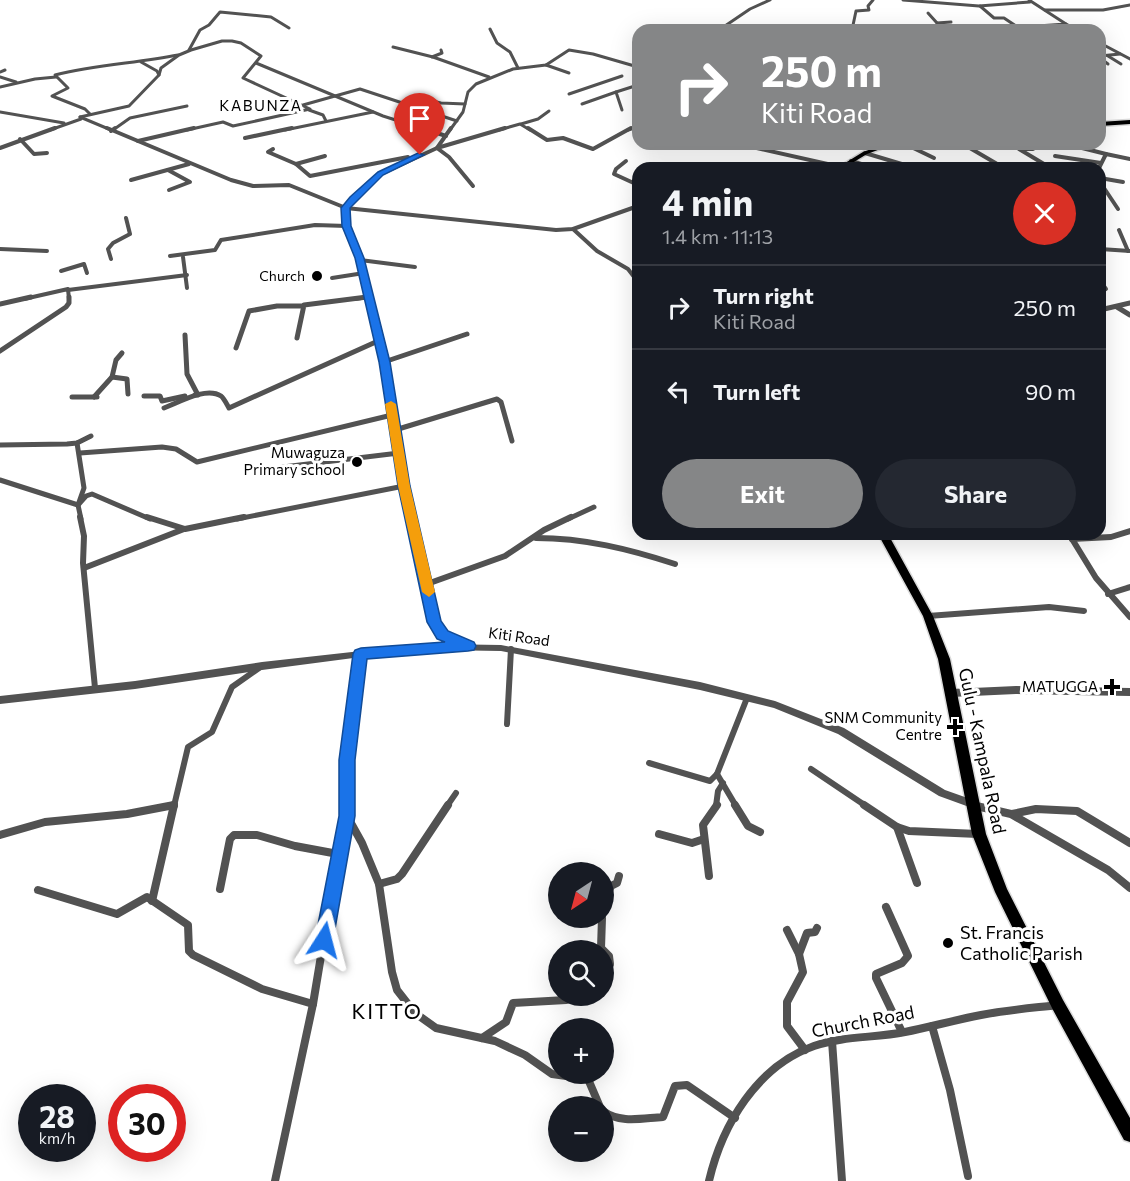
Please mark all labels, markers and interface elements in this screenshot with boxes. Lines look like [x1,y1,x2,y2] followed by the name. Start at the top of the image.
[761,44,882,96] text: 250 m
[662,48,740,126] icon: right
[394,93,445,155] pin
[219,96,303,114] district label: KABUNZA
[761,96,872,129] text: Kiti Road
[403,102,436,135] icon: arrive
[662,179,753,223] text: 4 min
[1013,182,1076,245] button: close
[662,224,773,248] text: 1.4 km · 11:13
[259,267,305,284] place label: Church
[310,269,324,283] marker: Church
[713,282,814,309] text: Turn right
[662,291,695,324] icon: right
[1013,294,1076,321] text: 250 m
[713,309,795,333] text: Kiti Road
[662,375,695,408] icon: left
[713,378,800,405] text: Turn left
[1025,378,1076,405] text: 90 m
[244,443,345,478] place label: Muwaguza Primary school
[350,455,364,469] marker: Muwaguza Primary school
[662,459,863,528] button: Exit
[875,459,1076,528] button: Share
[487,623,551,649] street label: Kiti Road
[955,666,1011,836] street label: Gulu - Kampala Road
[1022,677,1098,695] place label: MATUGGA
[1103,678,1121,696] marker: MATUGGA
[825,708,942,743] place label: SNM Community Centre
[946,718,964,736] marker: SNM Community Centre
[548,862,614,928] north arrow
[548,862,614,1162] map controls
[292,908,356,972] position arrow
[960,921,1083,964] place label: St. Francis Catholic Parish
[941,936,955,950] marker: St. Francis Catholic Parish
[548,940,614,1006] button: search
[352,998,422,1023] district label: KITTO
[810,1000,916,1042] street label: Church Road
[548,1018,614,1084] button: +
[108,1084,186,1162] speed limit sign: 30
[548,1096,614,1162] button: −
[39,1097,75,1134] text: 28
[39,1129,75,1147] text: km/h

